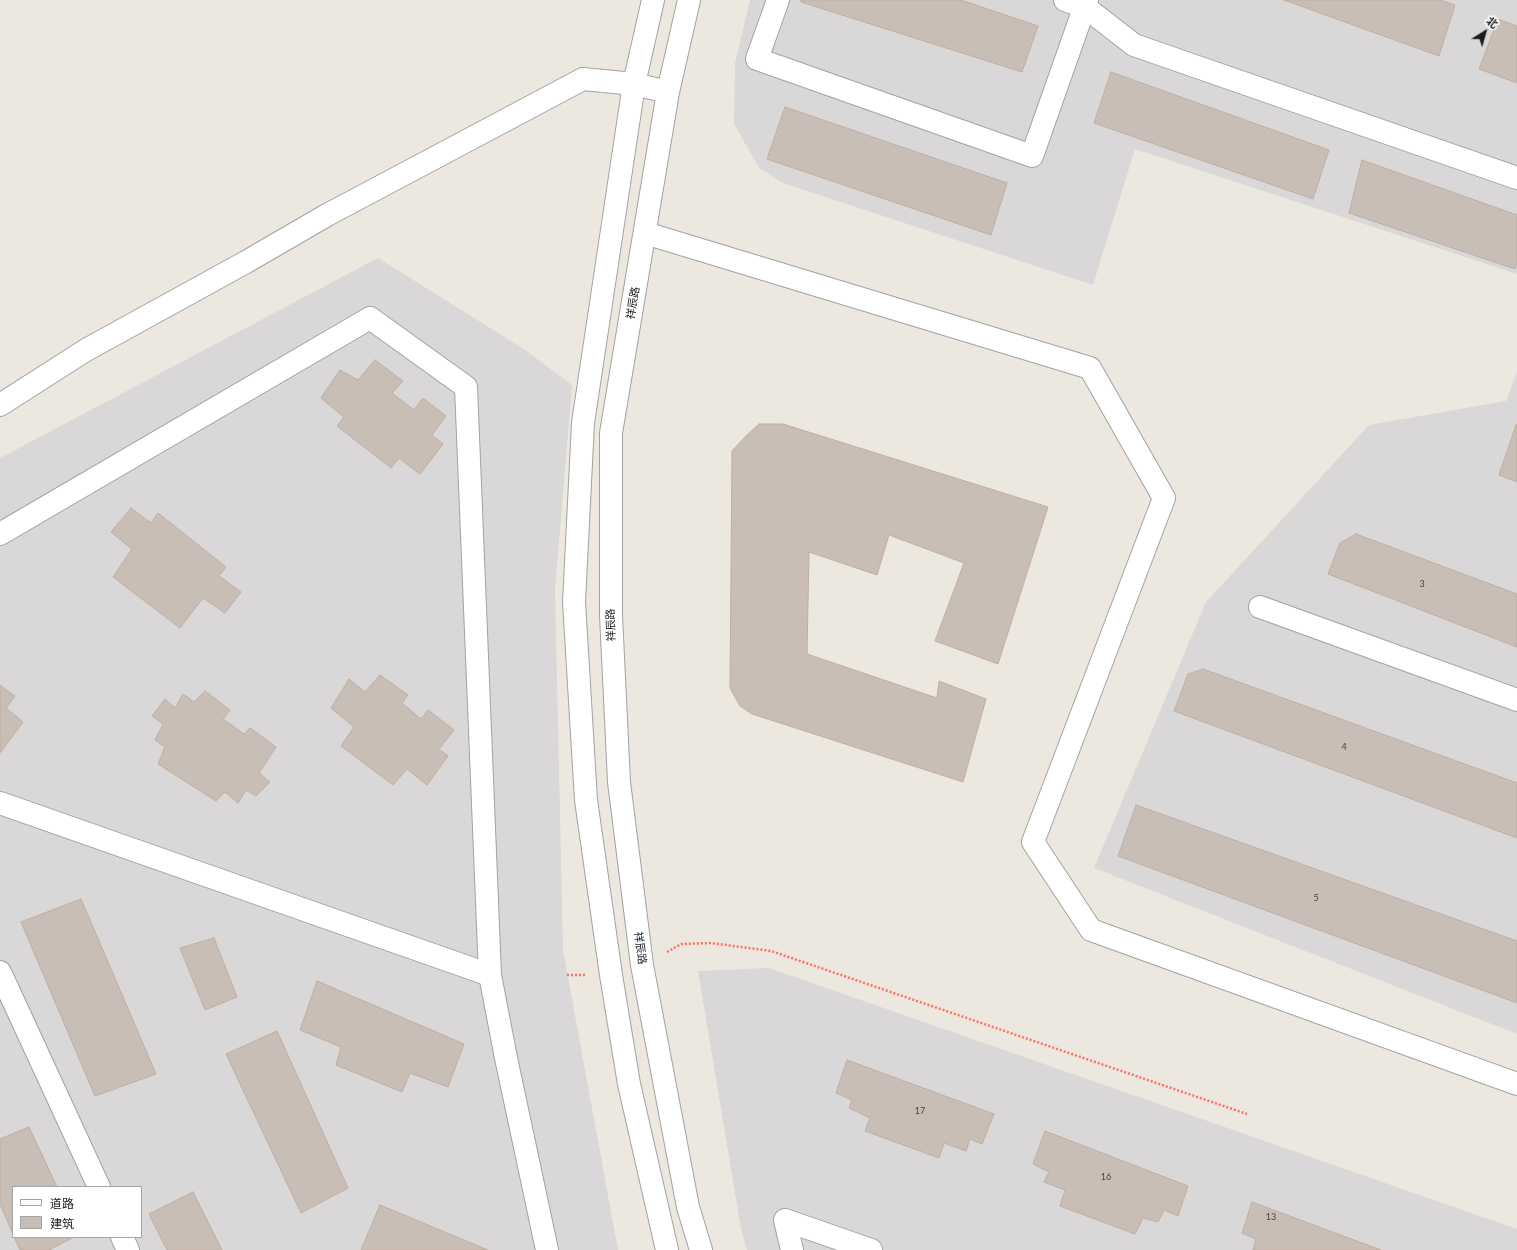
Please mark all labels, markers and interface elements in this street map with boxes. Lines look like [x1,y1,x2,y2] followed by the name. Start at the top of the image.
[1465,12,1505,52] north arrow
[1484,14,1501,31] text: 北
[624,286,642,320] street label: 祥辰路
[1419,579,1425,589] house number: 3
[604,608,618,642] street label: 祥辰路
[1341,742,1347,752] house number: 4
[1313,893,1319,903] house number: 5
[631,931,649,965] street label: 祥辰路
[915,1106,925,1116] house number: 17
[1101,1172,1111,1182] house number: 16
[12,1186,142,1238] legend
[50,1196,74,1211] text: 道路
[1266,1212,1276,1222] house number: 13
[50,1216,74,1231] text: 建筑

